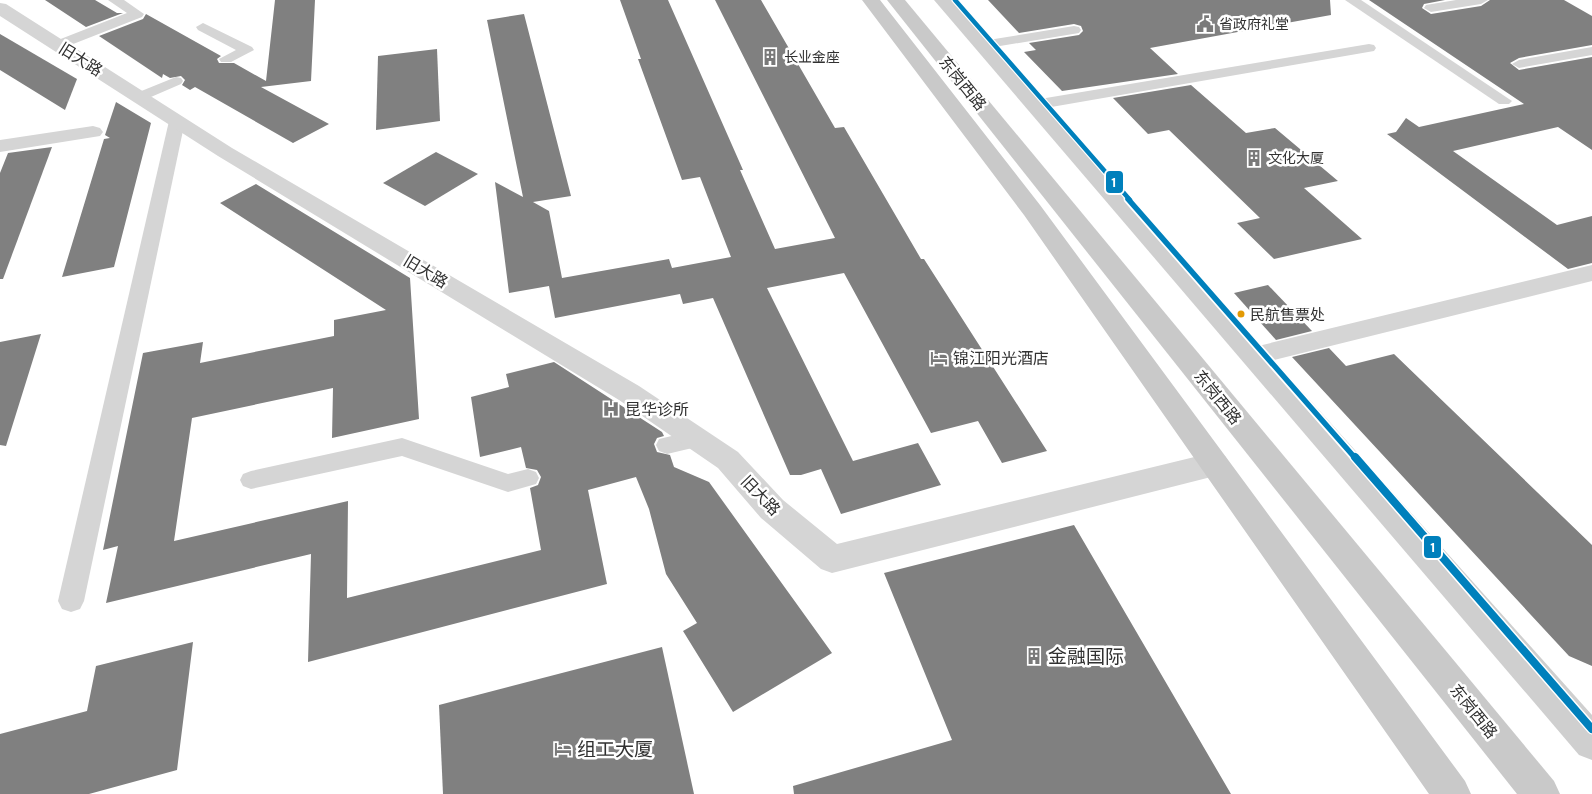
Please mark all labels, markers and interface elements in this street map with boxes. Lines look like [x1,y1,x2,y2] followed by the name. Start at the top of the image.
[1195,14,1215,34] public building icon: 省政府礼堂
[1219,16,1289,34] place label: 省政府礼堂
[54,39,106,82] street label: 旧大路
[760,47,780,67] building icon: 长业金座
[784,50,840,67] place label: 长业金座
[934,53,989,115] street label: 东岗西路
[1244,148,1264,168] building icon: 文化大厦
[1268,150,1324,168] place label: 文化大厦
[1105,170,1124,194] line badge: 1
[1111,175,1117,192] text: 1
[399,252,451,294] street label: 旧大路
[1250,307,1325,326] place label: 民航售票处
[1236,309,1246,319] marker: 民航售票处
[929,348,949,368] hotel icon: 锦江阳光酒店
[953,350,1049,370] place label: 锦江阳光酒店
[1189,367,1244,429] street label: 东岗西路
[601,399,621,419] hospital icon: 昆华诊所
[625,401,689,421] place label: 昆华诊所
[736,472,783,521] street label: 旧大路
[1423,535,1442,559] line badge: 1
[1430,540,1436,557] text: 1
[1024,646,1044,666] building icon: 金融国际
[1048,646,1124,670] place label: 金融国际
[1445,681,1500,743] street label: 东岗西路
[553,739,573,759] hotel icon: 组工大厦
[577,739,653,763] place label: 组工大厦

